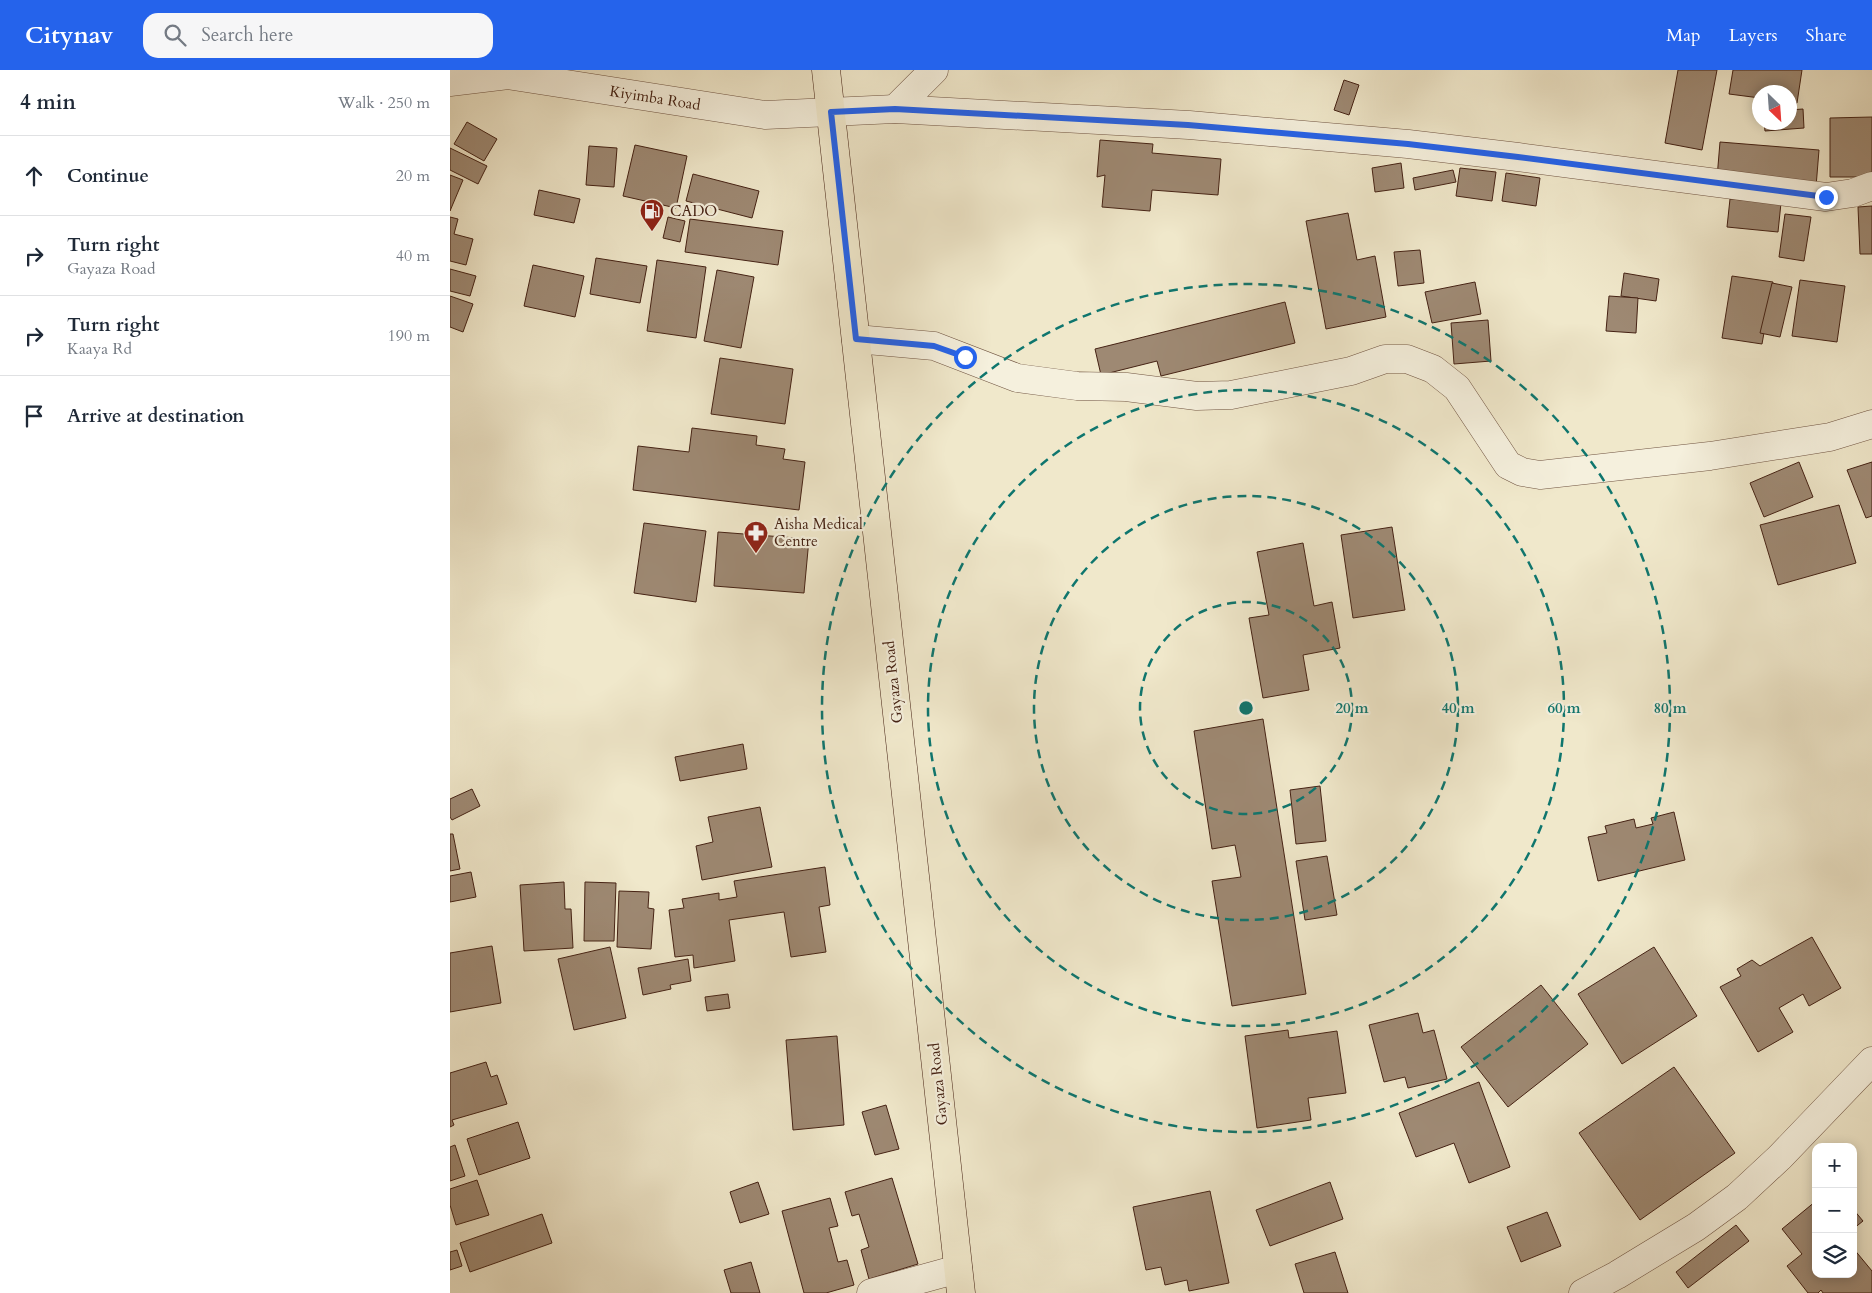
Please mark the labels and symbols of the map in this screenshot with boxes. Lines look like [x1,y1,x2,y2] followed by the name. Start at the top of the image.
[608,81,702,115] street label: Kiyimba Road
[1752,85,1797,130] north arrow
[1815,186,1838,209] route end
[639,198,665,232] fuel station icon: CADO
[670,201,717,221] place label: CADO
[954,346,977,369] route start
[774,514,863,551] place label: Aisha Medical Centre
[743,520,769,554] pharmacy icon: Aisha Medical Centre
[879,640,907,724] street label: Gayaza Road
[1335,698,1369,718] text: 20 m
[1441,698,1475,718] text: 40 m
[1547,698,1581,718] text: 60 m
[1653,698,1687,718] text: 80 m
[1237,699,1255,717] centre of rings
[924,1042,952,1126] street label: Gayaza Road

